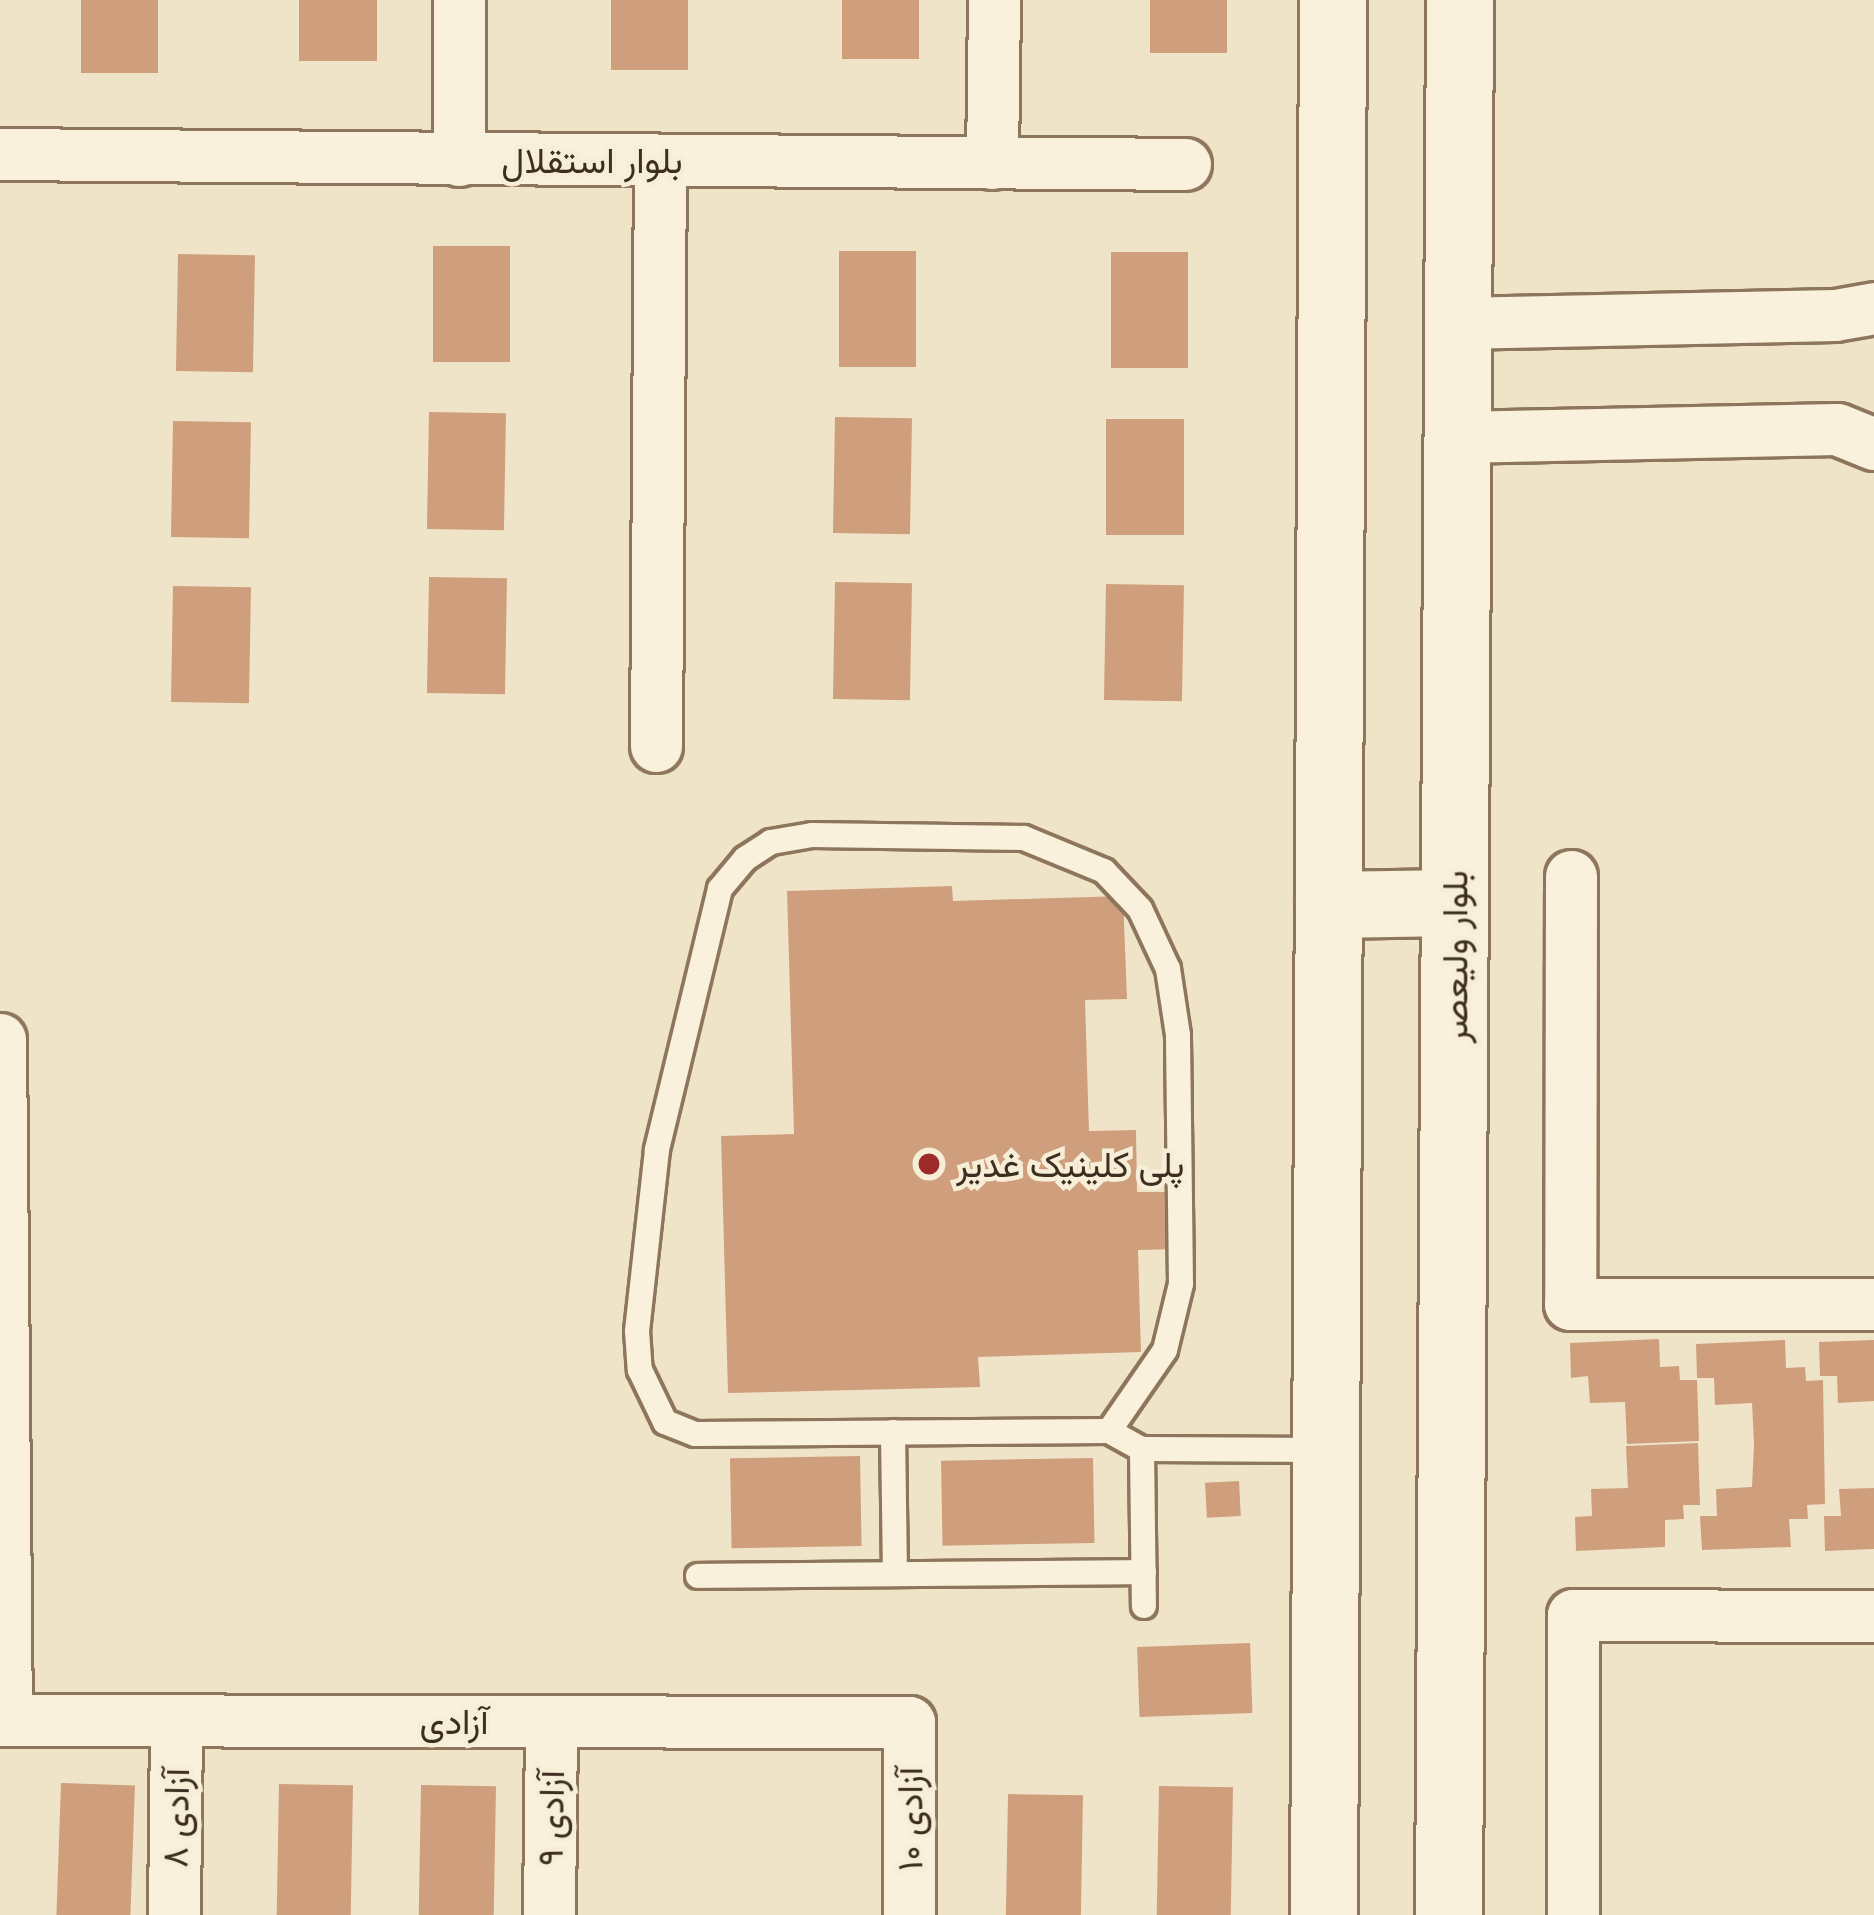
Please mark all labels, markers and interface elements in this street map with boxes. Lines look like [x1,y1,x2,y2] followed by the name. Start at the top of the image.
[501,138,683,182] street label: بلوار استقلال
[1432,871,1476,1043] street label: بلوار ولیعصر
[956,1142,1185,1186] place label: پلی کلینیک غدیر
[913,1148,945,1180] marker: پلی کلینیک غدیر
[419,1699,489,1743] street label: آزادی
[887,1767,931,1871] street label: آزادی ۱۰
[153,1768,197,1868] street label: آزادی ۸
[528,1770,572,1866] street label: آزادی ۹

